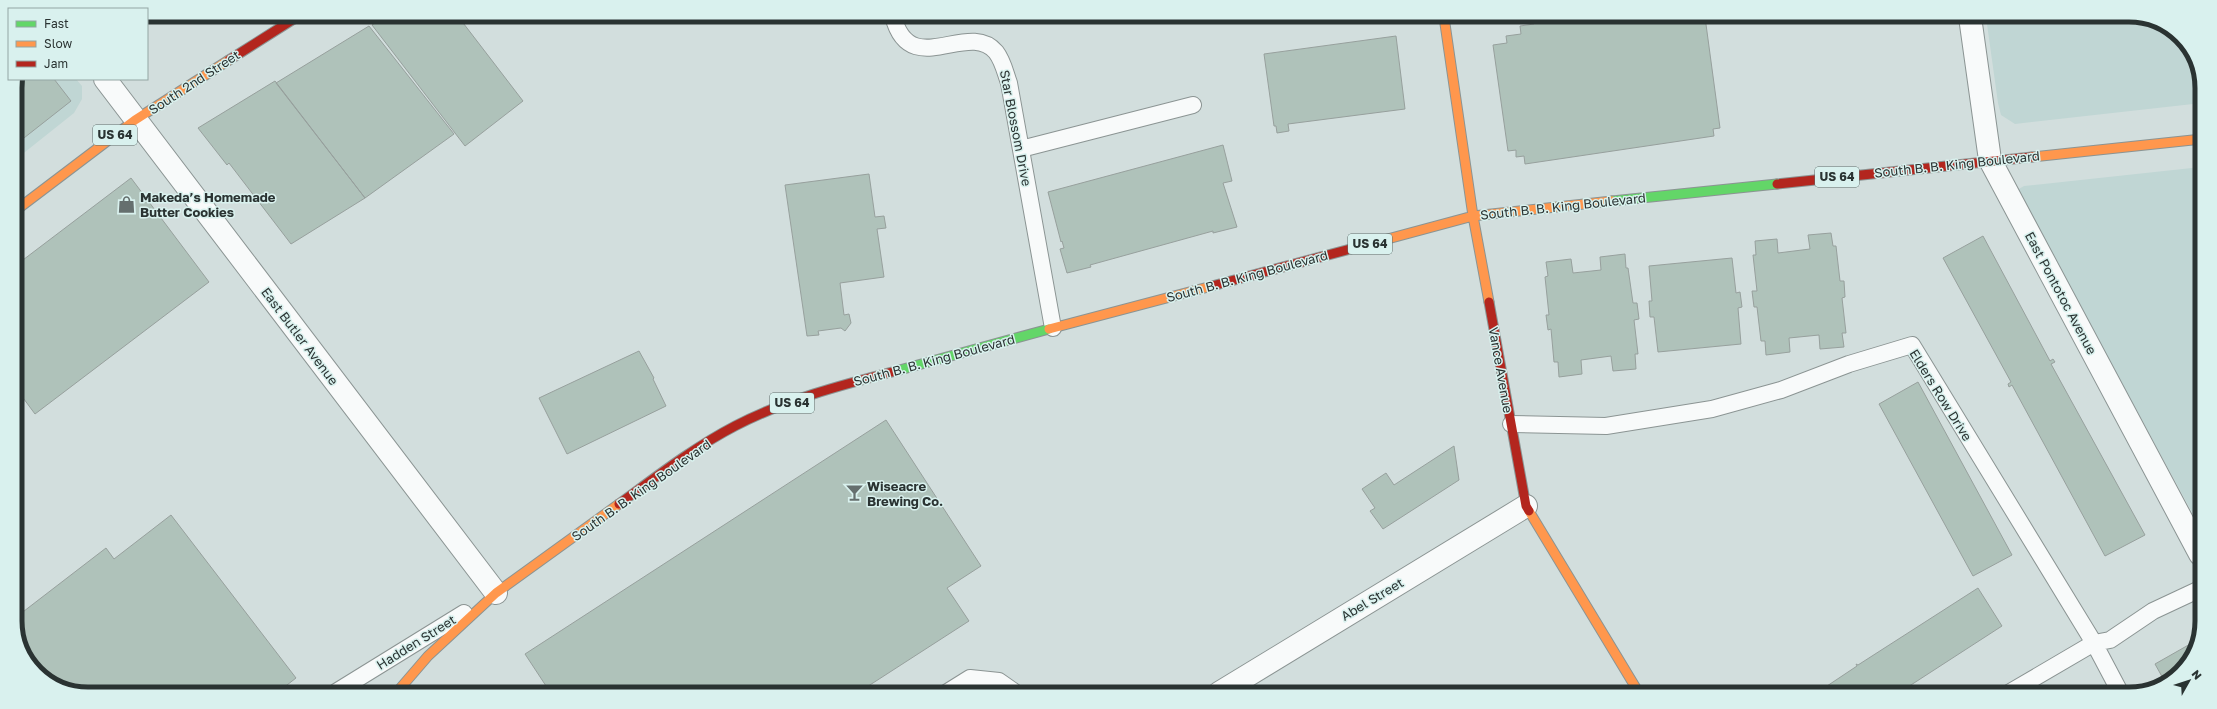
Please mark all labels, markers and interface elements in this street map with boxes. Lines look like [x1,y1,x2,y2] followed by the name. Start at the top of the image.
[8,8,148,80] legend
[44,16,69,31] text: Fast
[44,36,72,51] text: Slow
[145,47,243,117] street label: South 2nd Street
[44,56,68,71] text: Jam
[997,69,1035,187] street label: Star Blossom Drive
[93,125,137,145] road number: US 64
[1873,147,2041,181] street label: South B. B. King Boulevard
[1815,167,1859,187] road number: US 64
[140,189,276,220] place label: Makeda’s Homemade Butter Cookies
[1479,189,1647,223] street label: South B. B. King Boulevard
[117,194,137,214] shop icon: Makeda’s Homemade Butter Cookies
[2022,229,2100,357] street label: East Pontotoc Avenue
[1348,234,1392,254] road number: US 64
[1165,247,1329,305] street label: South B. B. King Boulevard
[258,284,342,388] street label: East Butler Avenue
[1486,326,1516,414] street label: Vance Avenue
[852,331,1016,389] street label: South B. B. King Boulevard
[1906,346,1976,444] street label: Elders Row Drive
[770,393,814,413] road number: US 64
[568,436,714,544] street label: South B. B. King Boulevard
[867,478,943,509] place label: Wiseacre Brewing Co.
[844,483,864,503] bar icon: Wiseacre Brewing Co.
[1338,574,1406,624] street label: Abel Street
[373,611,459,673] street label: Hadden Street
[2169,661,2209,701] north arrow
[2189,667,2205,682] text: N

